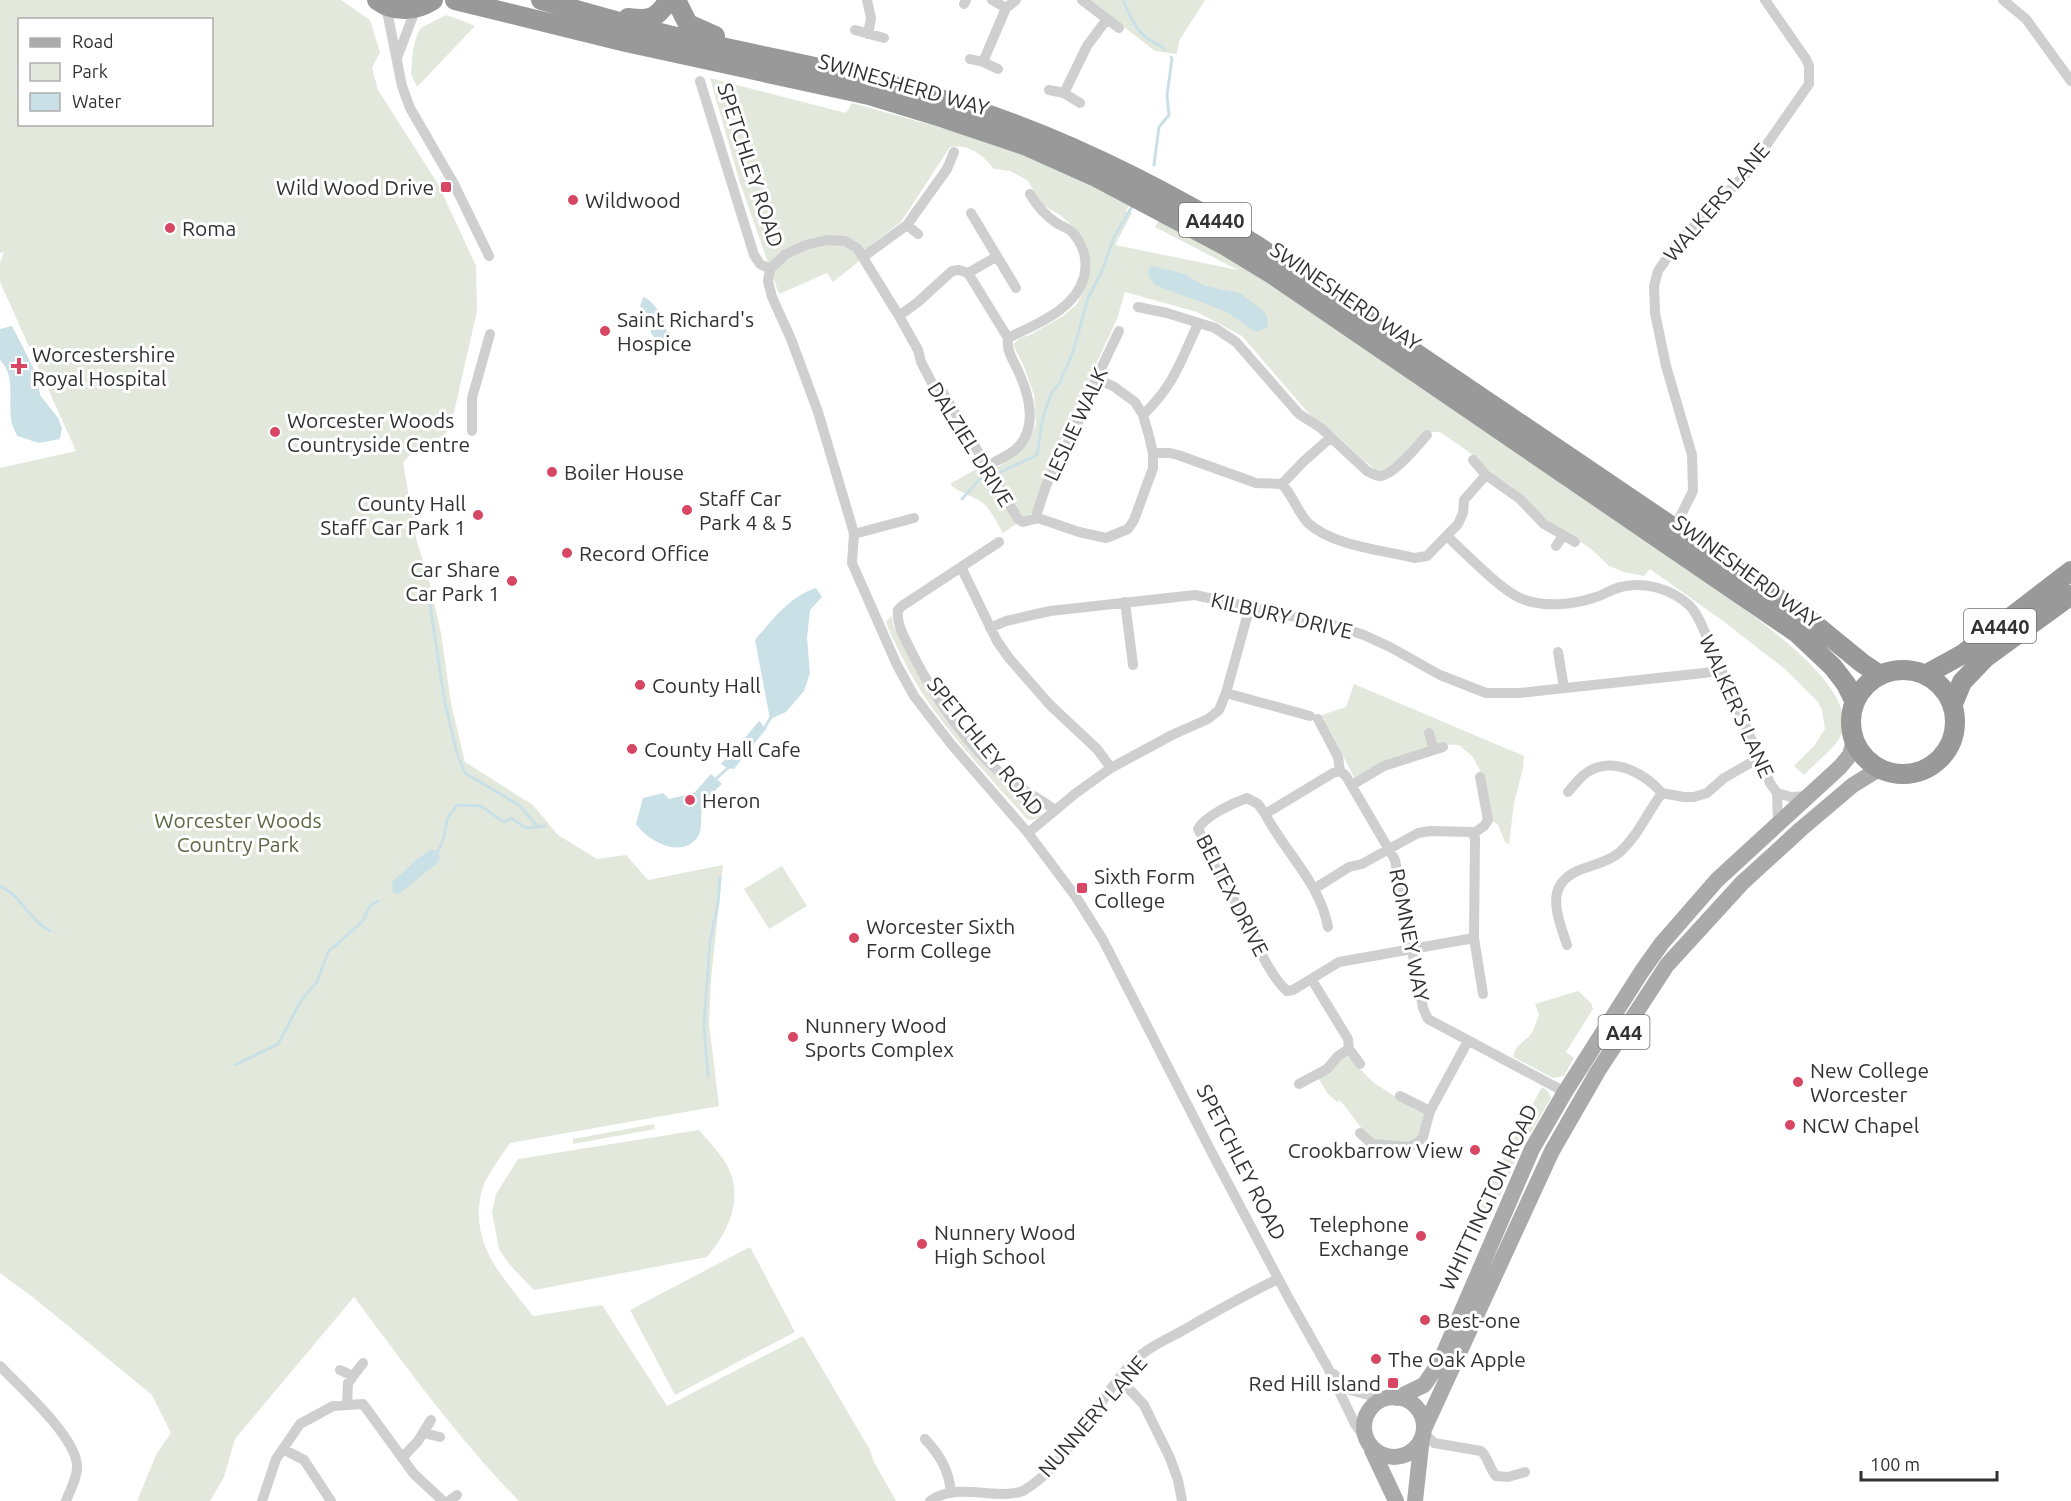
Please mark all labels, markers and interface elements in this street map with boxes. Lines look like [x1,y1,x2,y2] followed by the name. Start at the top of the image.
[18,18,213,126] legend
[72,31,114,51] text: Road
[816,48,992,120] street label: SWINESHERD WAY
[72,61,108,81] text: Park
[713,80,789,250] street label: SPETCHLEY ROAD
[72,91,122,111] text: Water
[1658,138,1774,266] street label: WALKERS LANE
[276,175,434,199] place label: Wild Wood Drive
[439,180,453,194] marker: Wild Wood Drive
[585,188,681,212] place label: Wildwood
[566,193,580,207] marker: Wildwood
[1179,203,1251,237] road number: A4440
[182,216,236,240] place label: Roma
[163,221,177,235] marker: Roma
[1266,237,1426,355] street label: SWINESHERD WAY
[617,307,754,355] place label: Saint Richard's Hospice
[598,324,612,338] marker: Saint Richard's Hospice
[32,342,175,390] place label: Worcestershire Royal Hospital
[10,357,28,375] marker: Worcestershire Royal Hospital
[1038,363,1112,485] street label: LESLIE WALK
[923,377,1019,511] street label: DALZIEL DRIVE
[287,408,470,456] place label: Worcester Woods Countryside Centre
[268,425,282,439] marker: Worcester Woods Countryside Centre
[564,460,684,484] place label: Boiler House
[545,465,559,479] marker: Boiler House
[699,486,793,534] place label: Staff Car Park 4 & 5
[320,491,466,539] place label: County Hall Staff Car Park 1
[680,503,694,517] marker: Staff Car Park 4 & 5
[471,508,485,522] marker: County Hall Staff Car Park 1
[1669,510,1825,632] street label: SWINESHERD WAY
[579,541,709,565] place label: Record Office
[560,546,574,560] marker: Record Office
[405,557,500,605] place label: Car Share Car Park 1
[505,574,519,588] marker: Car Share Car Park 1
[1209,587,1355,643] street label: KILBURY DRIVE
[1964,609,2036,643] road number: A4440
[1695,631,1779,781] street label: WALKER'S LANE
[923,672,1049,820] street label: SPETCHLEY ROAD
[652,673,761,697] place label: County Hall
[633,678,647,692] marker: County Hall
[644,737,801,761] place label: County Hall Cafe
[625,742,639,756] marker: County Hall Cafe
[702,788,760,812] place label: Heron
[683,793,697,807] marker: Heron
[154,808,322,856] park label: Worcester Woods Country Park
[1192,830,1274,960] street label: BELTEX DRIVE
[1094,864,1195,912] place label: Sixth Form College
[1385,867,1435,1003] street label: ROMNEY WAY
[1075,881,1089,895] marker: Sixth Form College
[866,914,1015,962] place label: Worcester Sixth Form College
[847,931,861,945] marker: Worcester Sixth Form College
[805,1013,954,1061] place label: Nunnery Wood Sports Complex
[1598,1015,1650,1049] road number: A44
[786,1030,800,1044] marker: Nunnery Wood Sports Complex
[1810,1058,1929,1106] place label: New College Worcester
[1791,1075,1805,1089] marker: New College Worcester
[1192,1080,1292,1244] street label: SPETCHLEY ROAD
[1434,1100,1542,1294] street label: WHITTINGTON ROAD
[1802,1113,1919,1137] place label: NCW Chapel
[1783,1118,1797,1132] marker: NCW Chapel
[1288,1138,1463,1162] place label: Crookbarrow View
[1468,1143,1482,1157] marker: Crookbarrow View
[1310,1212,1409,1260] place label: Telephone Exchange
[934,1220,1076,1268] place label: Nunnery Wood High School
[1414,1229,1428,1243] marker: Telephone Exchange
[915,1237,929,1251] marker: Nunnery Wood High School
[1437,1308,1521,1332] place label: Best-one
[1418,1313,1432,1327] marker: Best-one
[1388,1347,1526,1371] place label: The Oak Apple
[1033,1351,1151,1481] street label: NUNNERY LANE
[1369,1352,1383,1366] marker: The Oak Apple
[1249,1371,1381,1395] place label: Red Hill Island
[1386,1376,1400,1390] marker: Red Hill Island
[1861,1444,1998,1482] scale bar
[1870,1454,1920,1474] text: 100 m

